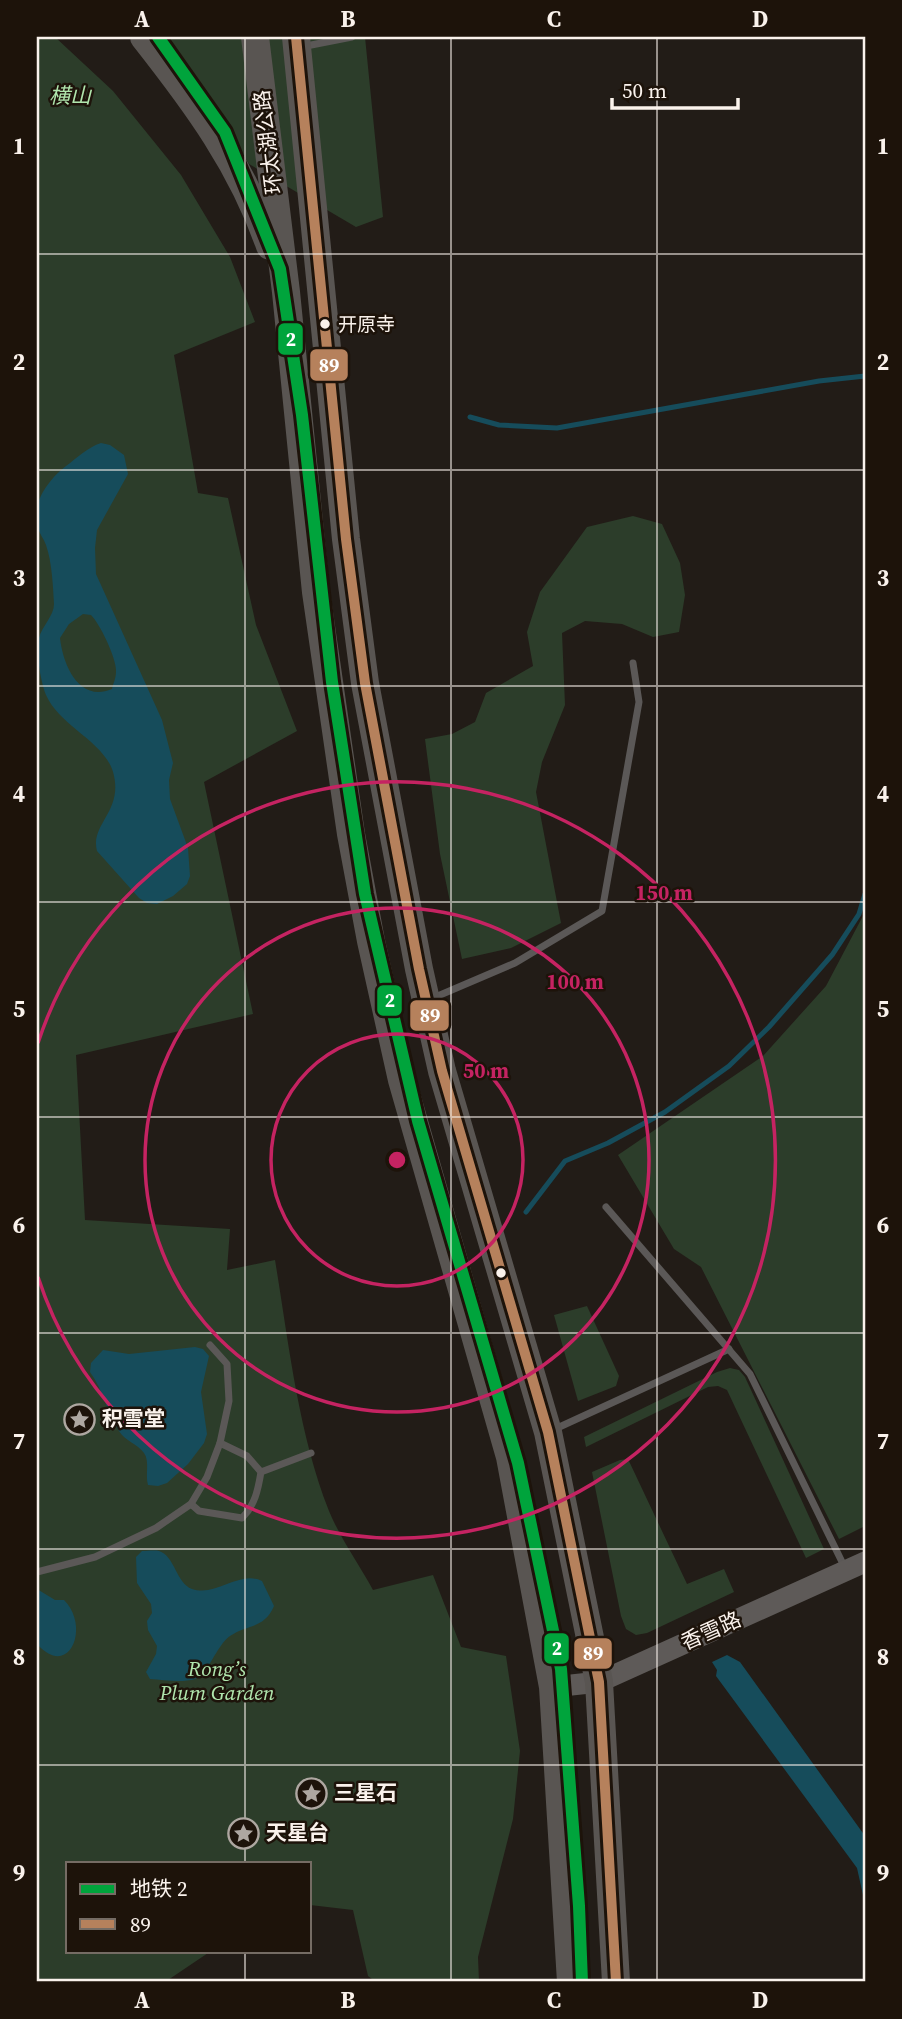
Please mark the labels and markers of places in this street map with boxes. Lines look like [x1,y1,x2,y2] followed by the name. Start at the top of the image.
[338,311,395,337] place label: 开原寺
[318,317,332,331] marker: 开原寺
[385,1148,409,1172] centre of rings
[494,1266,508,1280] unlabelled marker
[62,1402,96,1436] place icon: 积雪堂
[102,1404,165,1433] place label: 积雪堂
[294,1776,328,1810] place icon: 三星石
[334,1778,397,1807] place label: 三星石
[226,1816,260,1850] place icon: 天星台
[266,1818,329,1847] place label: 天星台

